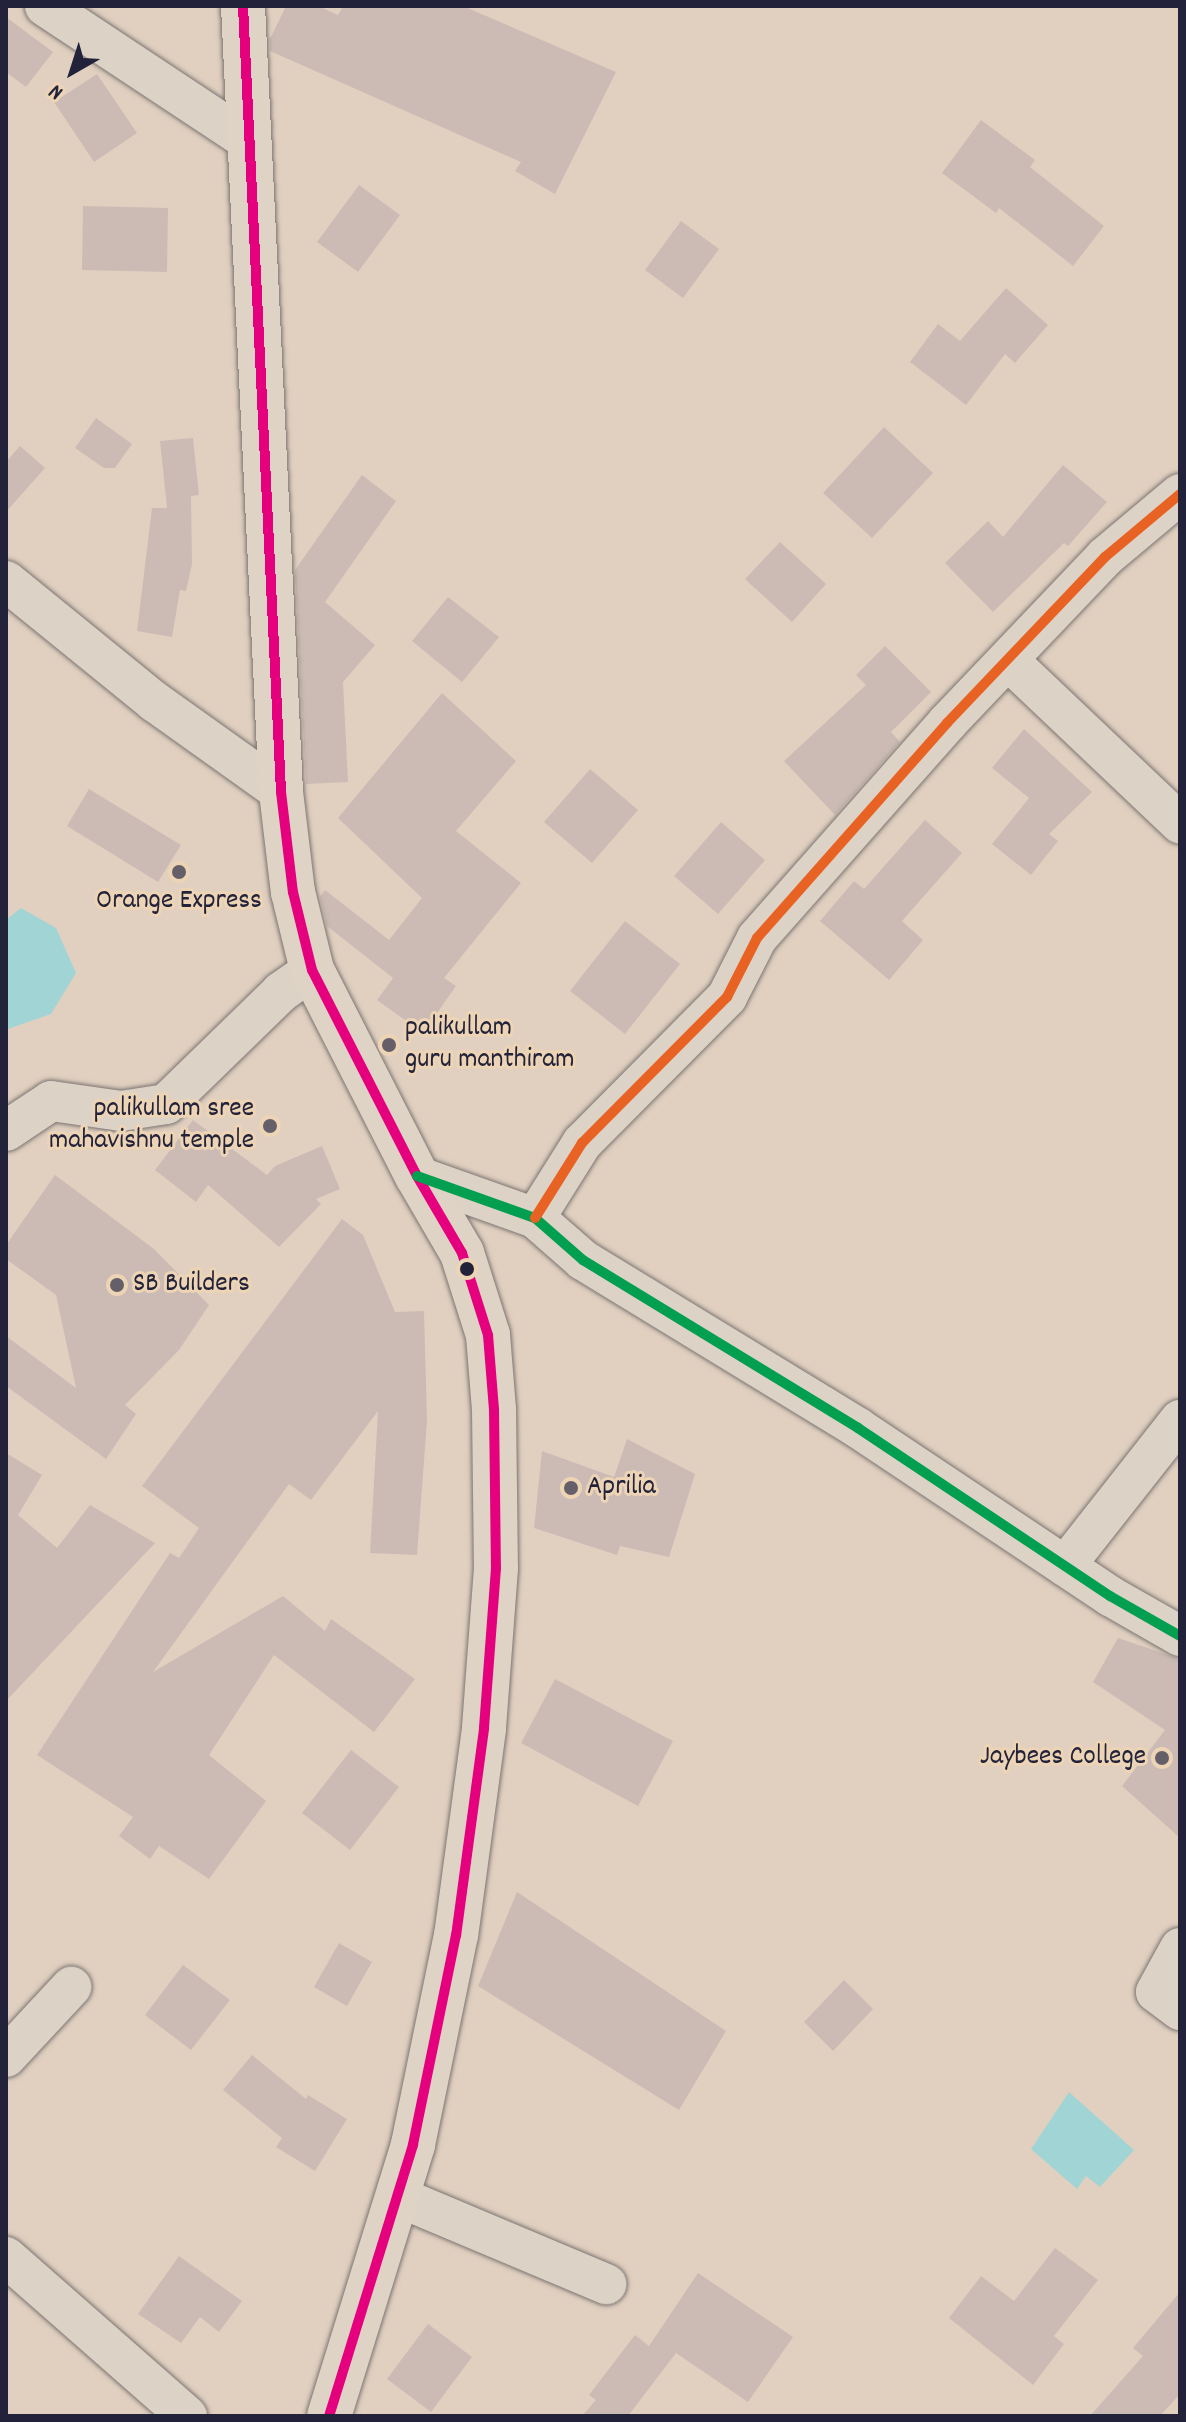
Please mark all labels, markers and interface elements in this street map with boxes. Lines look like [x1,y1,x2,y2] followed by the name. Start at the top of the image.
[32,32,112,112] north arrow
[43,76,71,107] text: N
[170,863,188,881] marker: Orange Express
[96,885,262,919] place label: Orange Express
[405,1012,575,1078] place label: palikullam guru manthiram
[380,1036,398,1054] marker: palikullam guru manthiram
[49,1093,254,1159] place label: palikullam sree mahavishnu temple
[261,1117,279,1135] marker: palikullam sree mahavishnu temple
[459,1261,475,1277] unlabelled marker
[133,1268,250,1302] place label: SB Builders
[108,1276,126,1294] marker: SB Builders
[587,1471,656,1505] place label: Aprilia
[562,1479,580,1497] marker: Aprilia
[980,1741,1146,1775] place label: Jaybees College
[1153,1749,1171,1767] marker: Jaybees College

